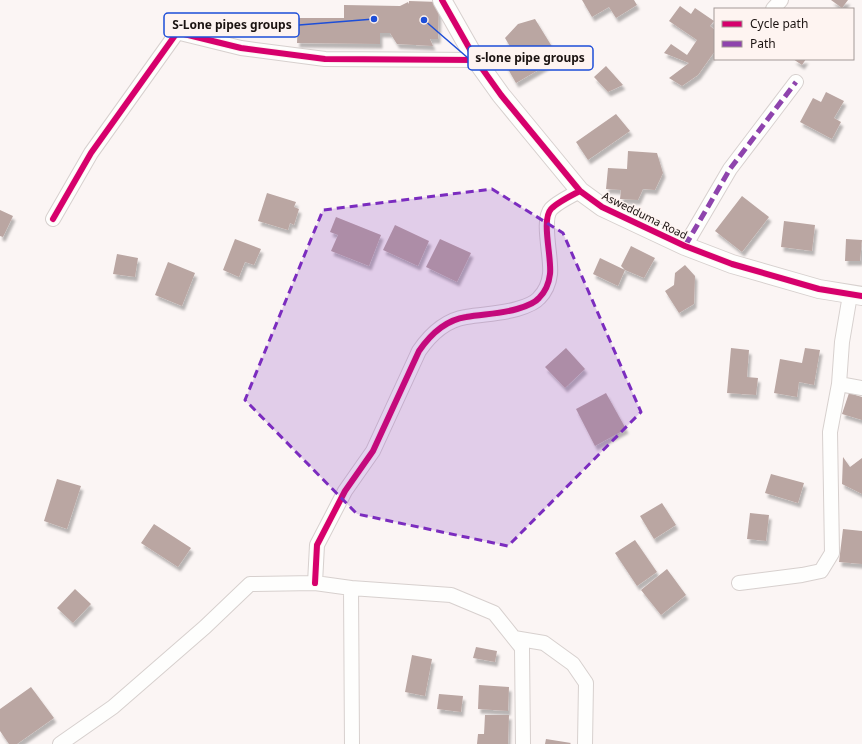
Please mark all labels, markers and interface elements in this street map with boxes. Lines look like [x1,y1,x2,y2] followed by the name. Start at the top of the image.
[714,8,854,60] legend
[164,13,299,37] callout: S-Lone pipes groups
[750,15,808,32] text: Cycle path
[172,16,292,33] text: S-Lone pipes groups
[750,35,776,52] text: Path
[468,46,593,70] callout: s-lone pipe groups
[475,49,585,66] text: s-lone pipe groups
[600,188,690,242] street label: Aswedduma Road

